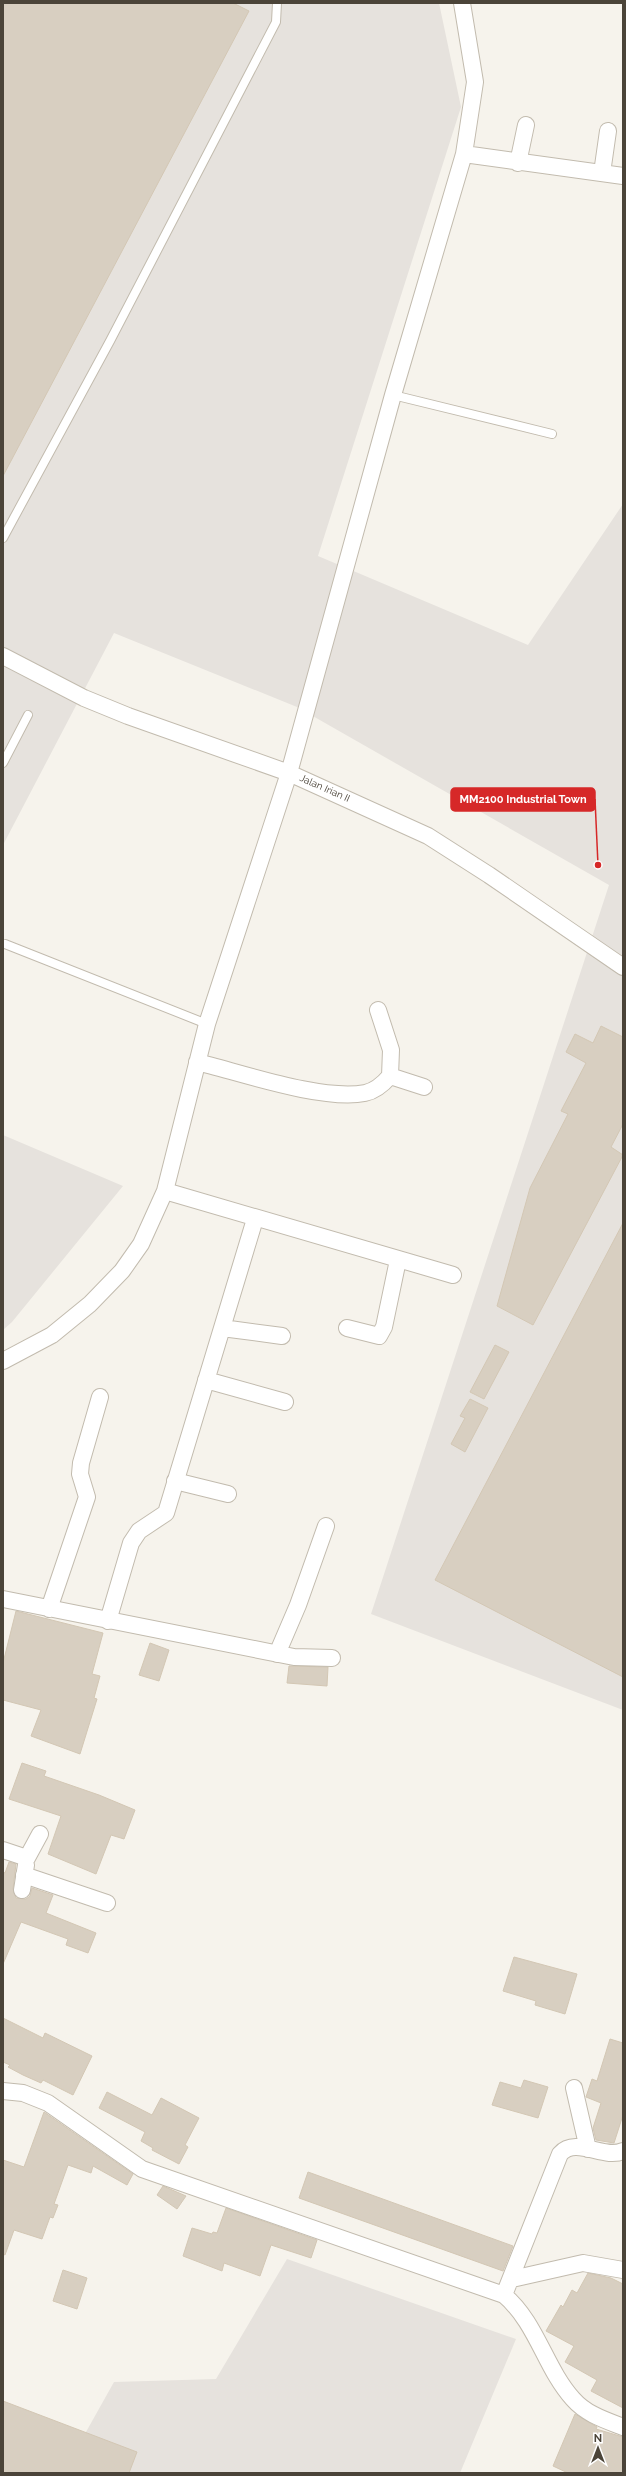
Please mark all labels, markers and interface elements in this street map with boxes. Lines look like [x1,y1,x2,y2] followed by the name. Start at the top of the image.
[298,772,352,804] street label: Jalan Irian II
[451,788,595,811] callout: MM2100 Industrial Town
[459,793,587,806] text: MM2100 Industrial Town
[578,2428,618,2468] north arrow
[594,2432,602,2445] text: N

